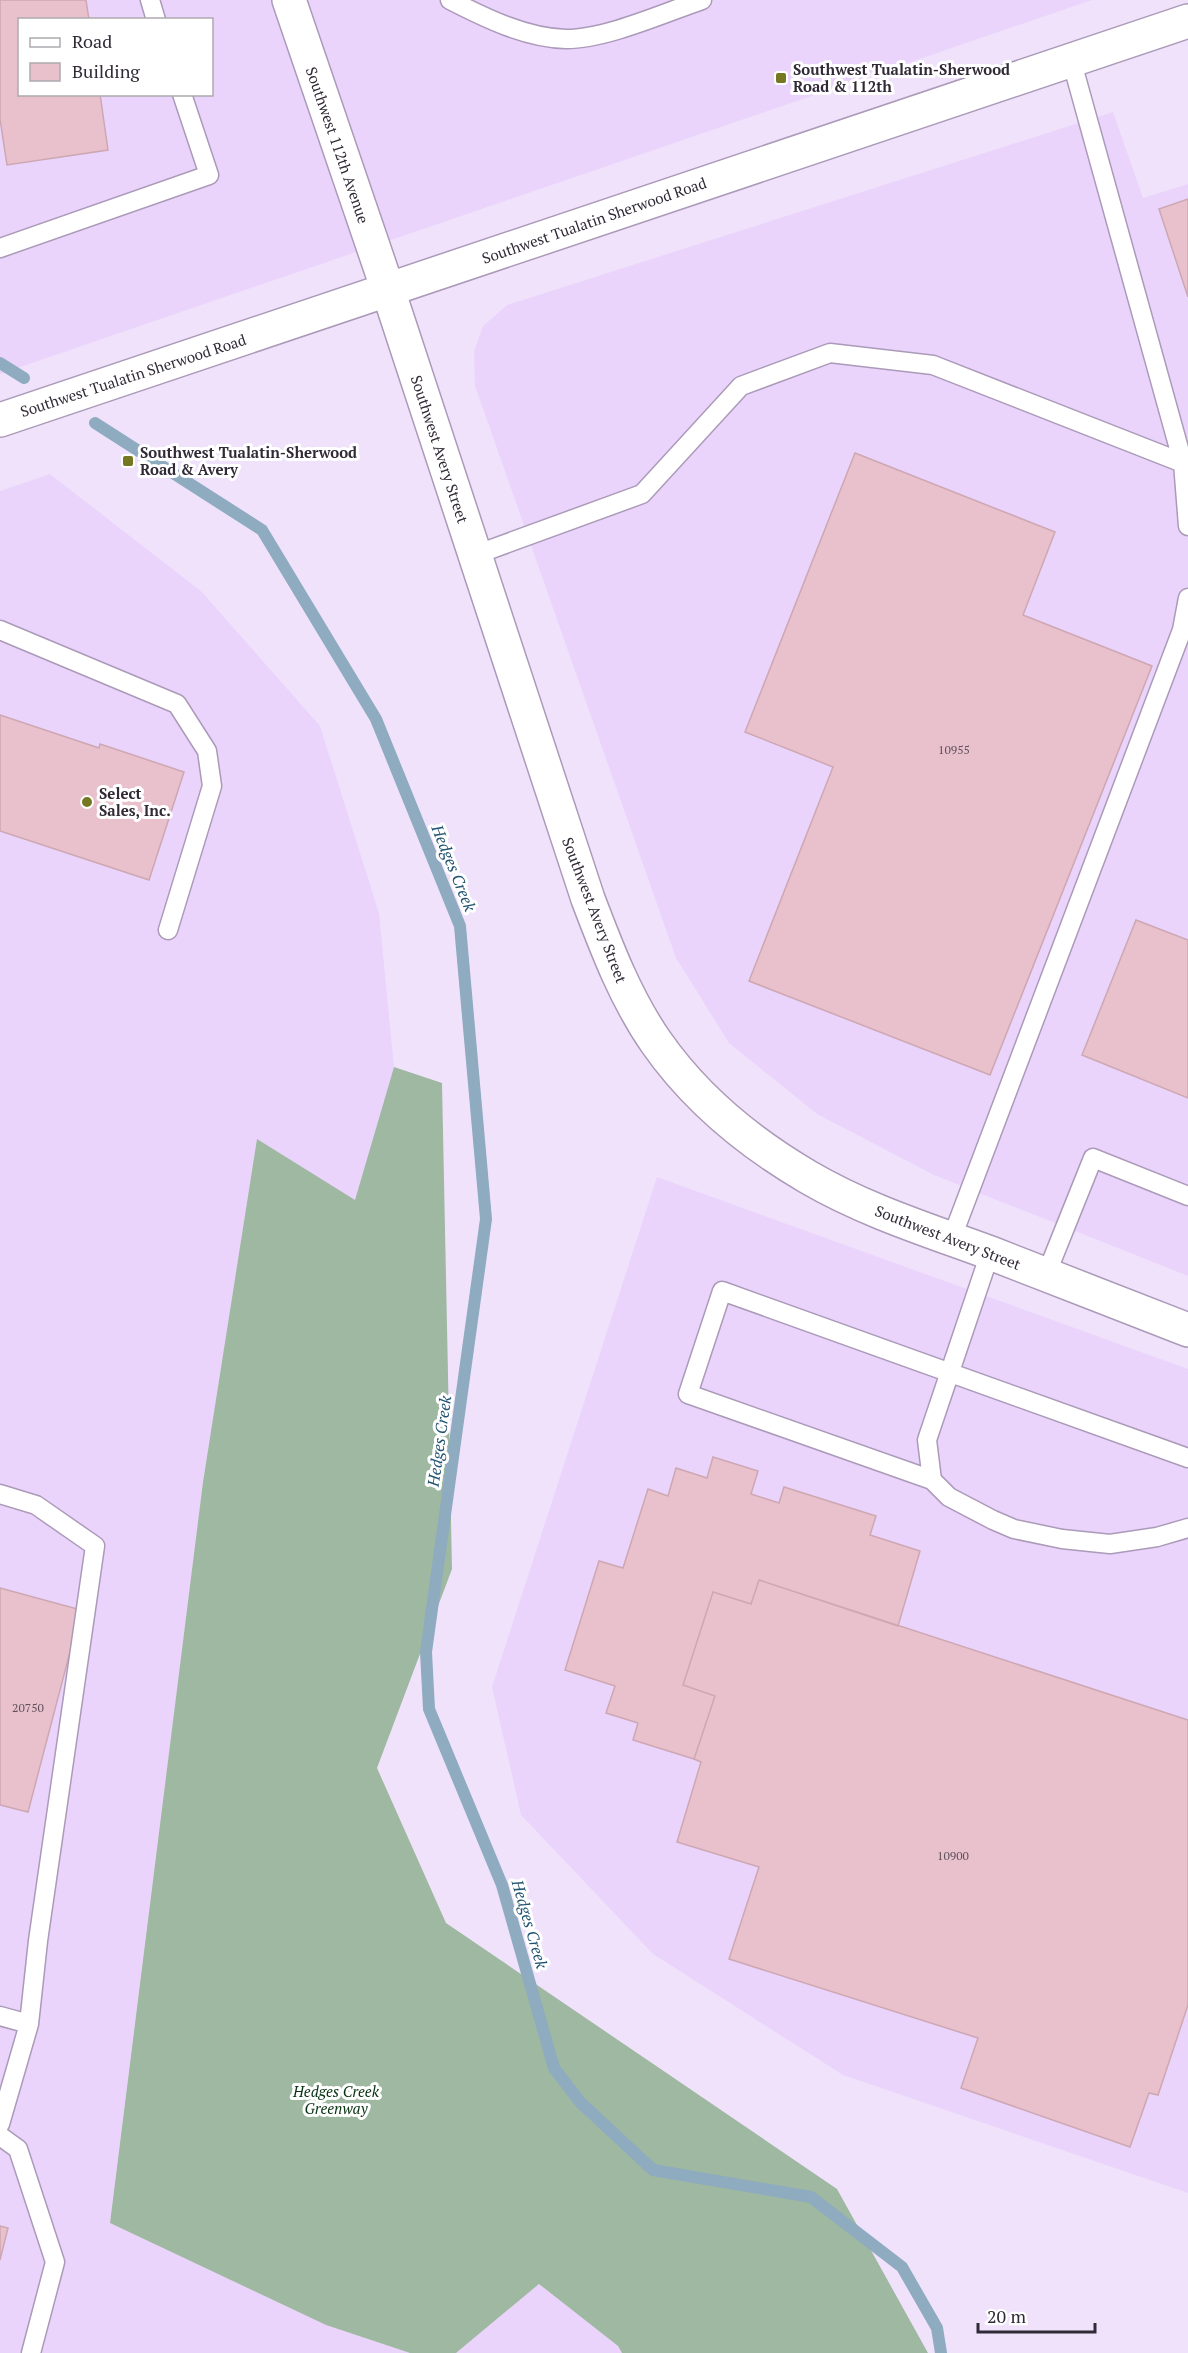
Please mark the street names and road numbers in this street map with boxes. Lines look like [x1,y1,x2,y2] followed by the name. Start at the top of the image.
[302,64,374,226] street label: Southwest 112th Avenue
[479,172,709,268] street label: Southwest Tualatin Sherwood Road
[18,329,248,421] street label: Southwest Tualatin Sherwood Road
[407,373,473,526] street label: Southwest Avery Street
[558,834,632,986] street label: Southwest Avery Street
[872,1200,1024,1274] street label: Southwest Avery Street

